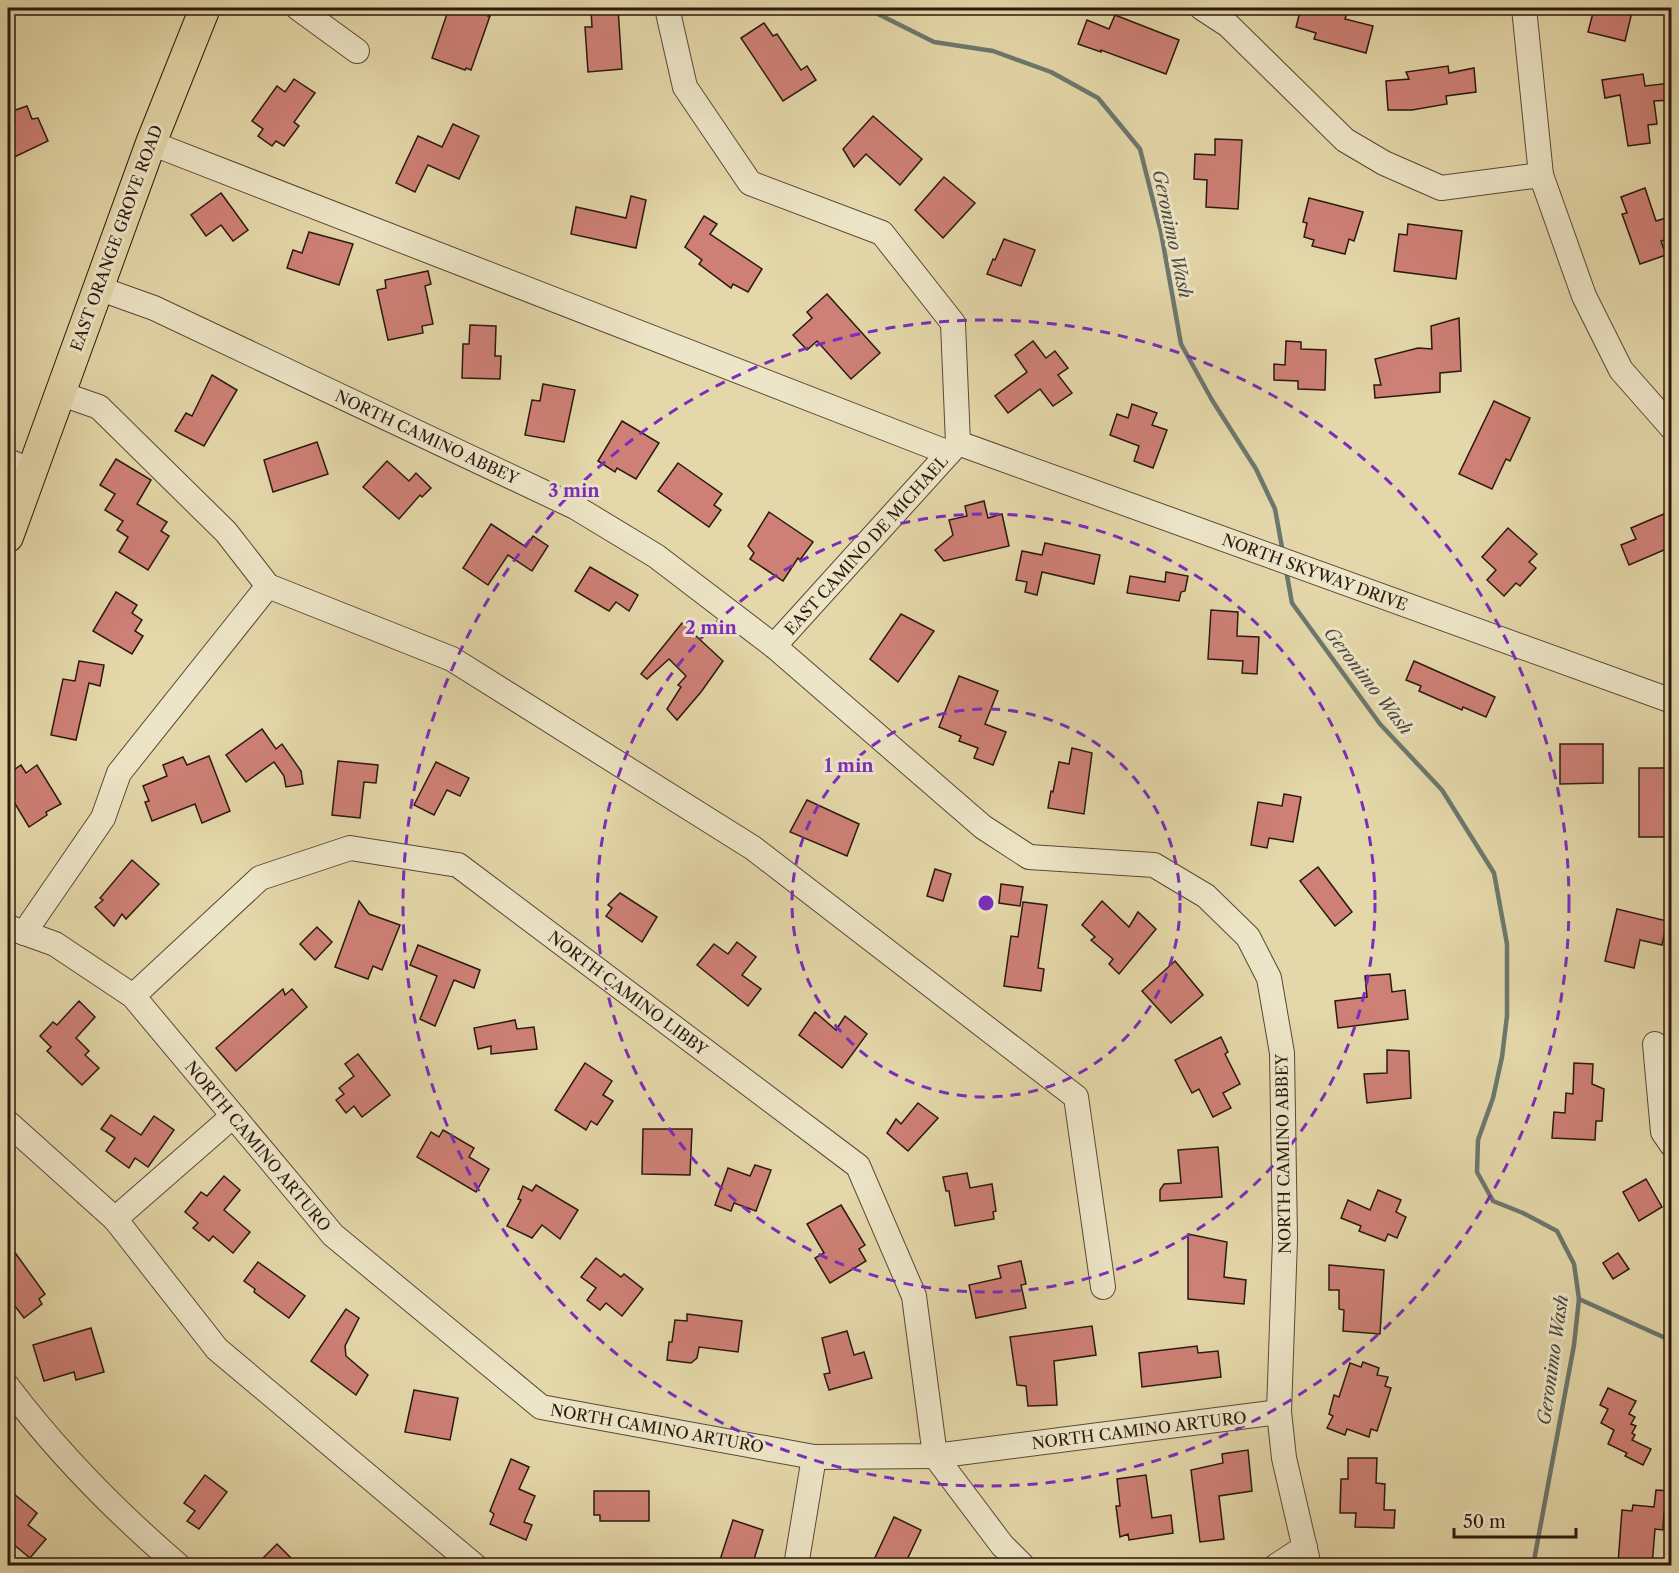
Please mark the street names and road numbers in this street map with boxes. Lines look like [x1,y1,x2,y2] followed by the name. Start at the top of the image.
[66,122,166,354] street label: EAST ORANGE GROVE ROAD
[332,386,523,489] street label: NORTH CAMINO ABBEY
[780,451,952,639] street label: EAST CAMINO DE MICHAEL
[1220,529,1410,615] street label: NORTH SKYWAY DRIVE
[544,927,712,1060] street label: NORTH CAMINO LIBBY
[1271,1053,1295,1254] street label: NORTH CAMINO ABBEY
[181,1057,335,1235] street label: NORTH CAMINO ARTURO
[549,1399,765,1457] street label: NORTH CAMINO ARTURO
[1030,1407,1248,1453] street label: NORTH CAMINO ARTURO

